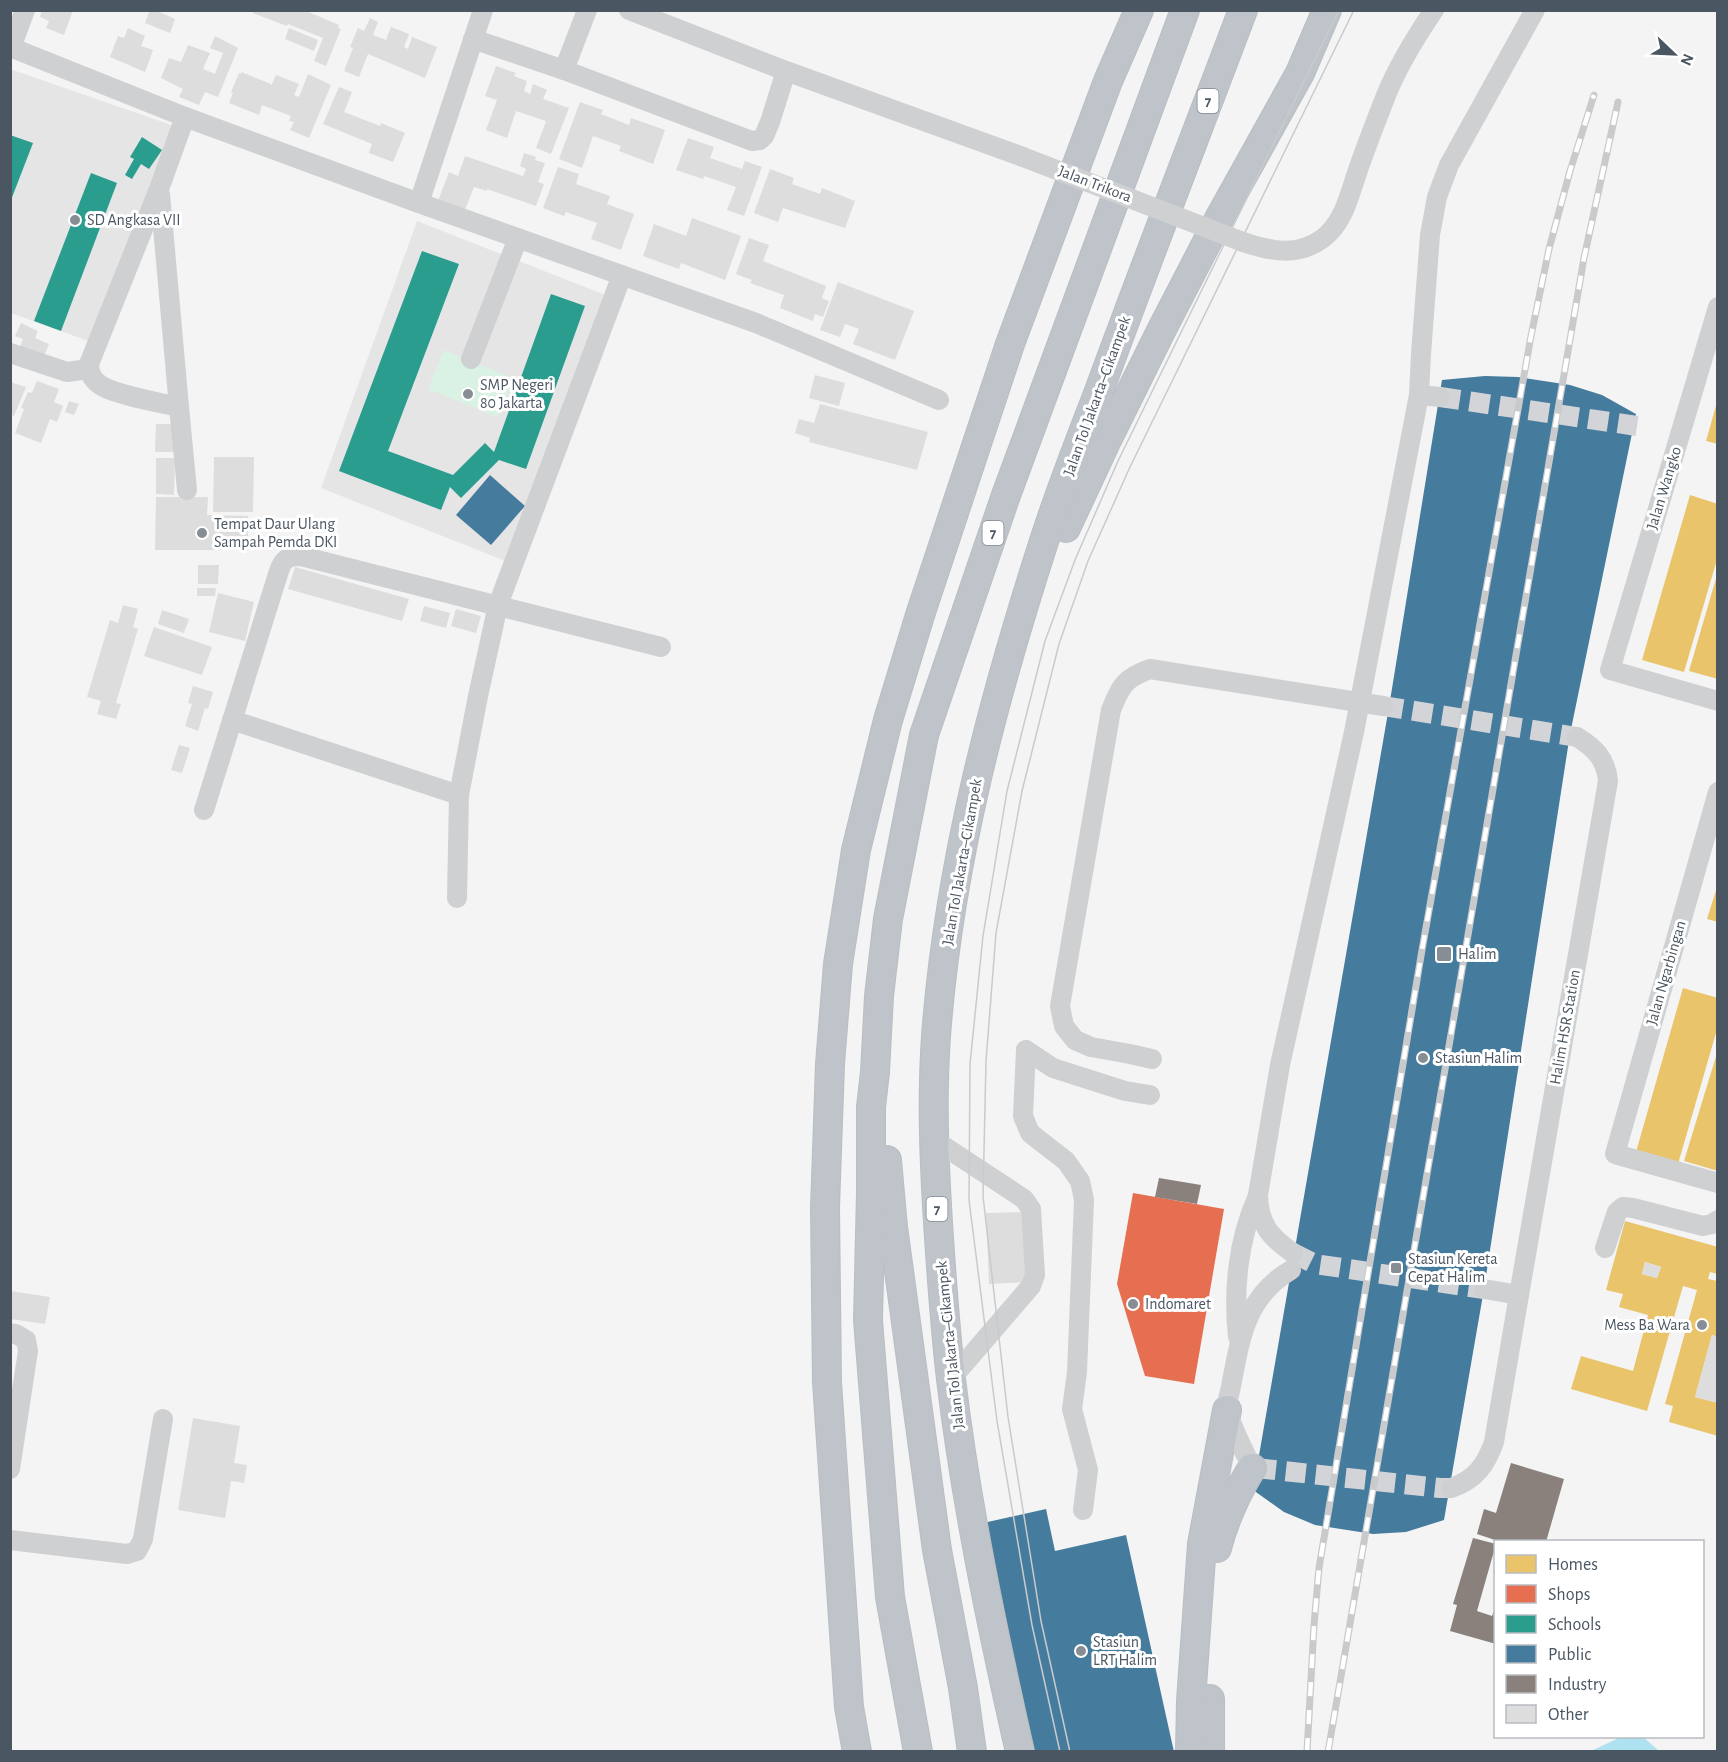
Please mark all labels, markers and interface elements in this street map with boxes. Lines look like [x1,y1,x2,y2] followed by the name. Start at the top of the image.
[1644,24,1704,84] north arrow
[1677,51,1696,68] text: N
[1198,89,1218,113] road number: 7
[1056,163,1134,205] street label: Jalan Trikora
[87,212,181,228] place label: SD Angkasa VII
[68,213,82,227] marker: SD Angkasa VII
[1061,313,1134,478] street label: Jalan Tol Jakarta–Cikampek
[480,377,553,411] place label: SMP Negeri 80 Jakarta
[461,387,475,401] marker: SMP Negeri 80 Jakarta
[1644,445,1684,531] street label: Jalan Wangko
[214,516,337,550] place label: Tempat Daur Ulang Sampah Pemda DKI
[982,521,1004,545] road number: 7
[195,526,209,540] marker: Tempat Daur Ulang Sampah Pemda DKI
[939,777,985,947] street label: Jalan Tol Jakarta–Cikampek
[1643,919,1689,1027] street label: Jalan Ngarbingan
[1435,945,1453,963] marker: Halim
[1458,946,1497,962] place label: Halim
[1547,968,1583,1086] street label: Halim HSR Station
[1435,1050,1522,1066] place label: Stasiun Halim
[1416,1051,1430,1065] marker: Stasiun Halim
[926,1197,948,1221] road number: 7
[1408,1251,1498,1285] place label: Stasiun Kereta Cepat Halim
[933,1259,967,1430] street label: Jalan Tol Jakarta–Cikampek
[1389,1261,1403,1275] marker: Stasiun Kereta Cepat Halim
[1145,1296,1211,1312] place label: Indomaret
[1126,1297,1140,1311] marker: Indomaret
[1604,1317,1690,1333] place label: Mess Ba Wara
[1695,1318,1709,1332] marker: Mess Ba Wara
[1494,1540,1704,1738] legend
[1548,1556,1598,1574] text: Homes
[1548,1586,1590,1604] text: Shops
[1548,1616,1601,1634] text: Schools
[1093,1634,1157,1668] place label: Stasiun LRT Halim
[1074,1644,1088,1658] marker: Stasiun LRT Halim
[1548,1646,1591,1664] text: Public
[1548,1676,1607,1694] text: Industry
[1548,1706,1589,1724] text: Other

